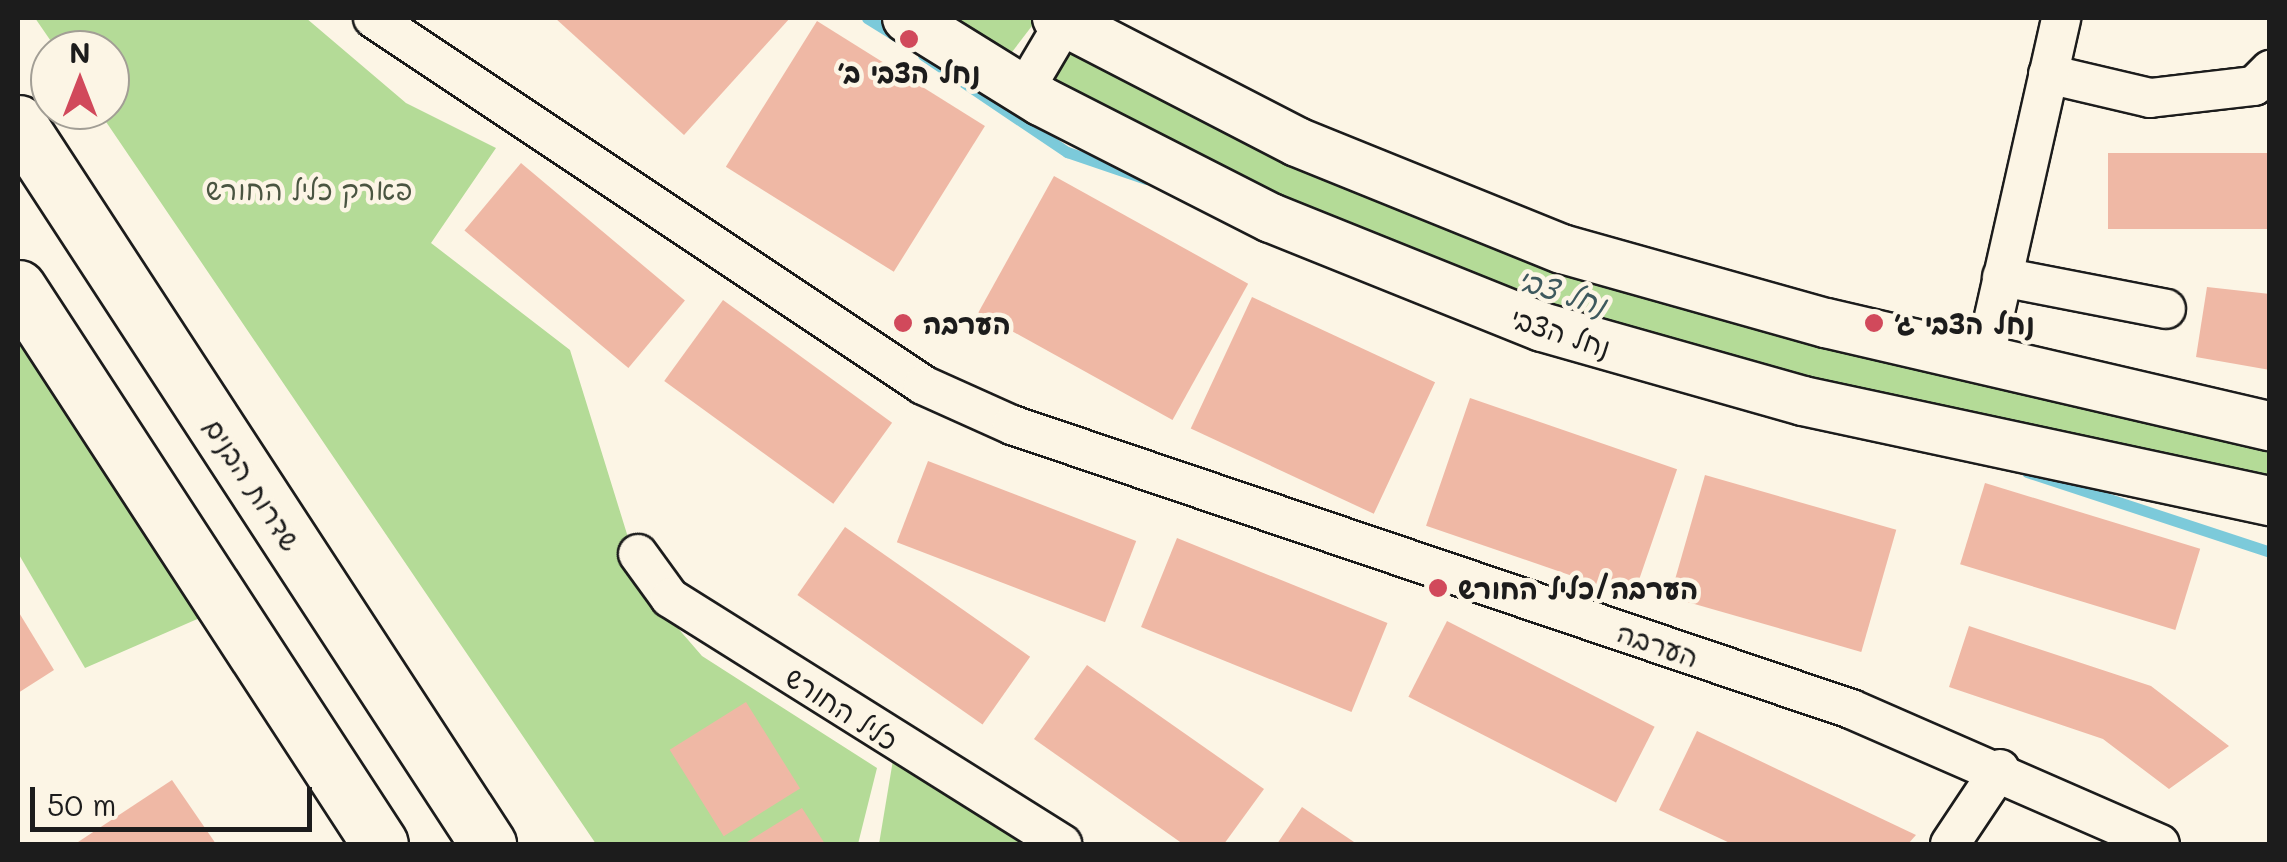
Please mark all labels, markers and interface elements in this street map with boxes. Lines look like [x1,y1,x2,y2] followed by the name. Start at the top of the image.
[898,28,920,50] marker: נחל הצבי ב׳
[30,30,130,130] north arrow
[69,34,91,70] text: N
[838,55,980,89] place label: נחל הצבי ב׳
[206,172,412,206] park label: פארק כליל החורש
[1513,260,1611,322] water label: נחל צבי
[1507,300,1615,364] street label: נחל הצבי
[923,306,1011,340] place label: הערבה
[1894,306,2035,340] place label: נחל הצבי ג׳
[892,312,914,334] marker: הערבה
[1863,312,1885,334] marker: נחל הצבי ג׳
[198,411,308,557] street label: שדרות הבנים
[1458,571,1698,605] place label: הערבה/כליל החורש
[1427,577,1449,599] marker: הערבה/כליל החורש
[1613,614,1703,674] street label: הערבה
[780,659,904,757] street label: כליל החורש
[35,767,318,829] scale bar
[47,784,117,824] text: 50 m

